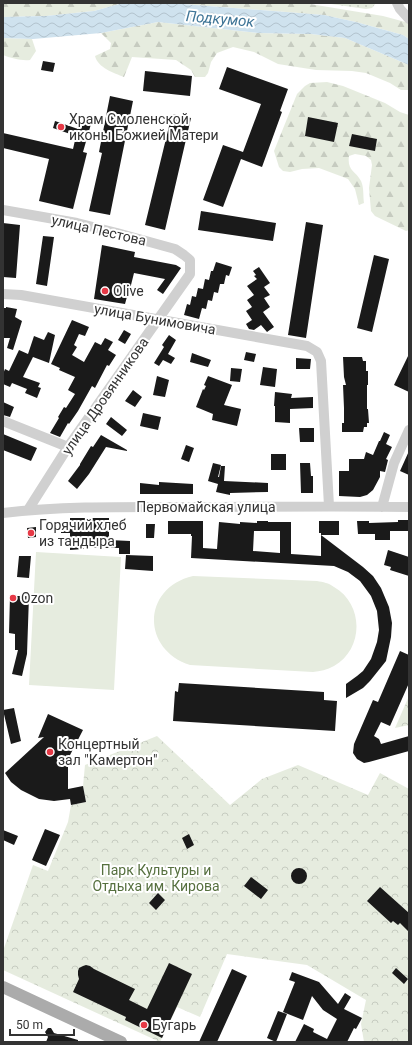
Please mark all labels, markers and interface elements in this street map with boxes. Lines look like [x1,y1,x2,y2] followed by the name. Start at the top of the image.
[185,7,256,31] water label: Подкумок
[69,111,219,143] place label: Храм Смоленской иконы Божией Матери
[56,122,66,132] marker: Храм Смоленской иконы Божией Матери
[50,211,148,249] street label: улица Пестова
[113,283,144,299] place label: Olive
[100,286,110,296] marker: Olive
[93,300,217,338] street label: улица Бунимовича
[59,334,151,458] street label: улица Дровянникова
[136,499,276,515] street label: Первомайская улица
[39,517,127,549] place label: Горячий хлеб из тандыра
[26,528,36,538] marker: Горячий хлеб из тандыра
[21,590,53,606] place label: Ozon
[8,593,18,603] marker: Ozon
[58,736,158,768] place label: Концертный зал "Камертон"
[45,747,55,757] marker: Концертный зал "Камертон"
[92,862,220,894] park label: Парк Культуры и Отдыха им. Кирова
[10,1011,74,1037] scale bar
[152,1017,196,1033] place label: Бугарь
[16,1018,43,1032] text: 50 m
[139,1020,149,1030] marker: Бугарь

